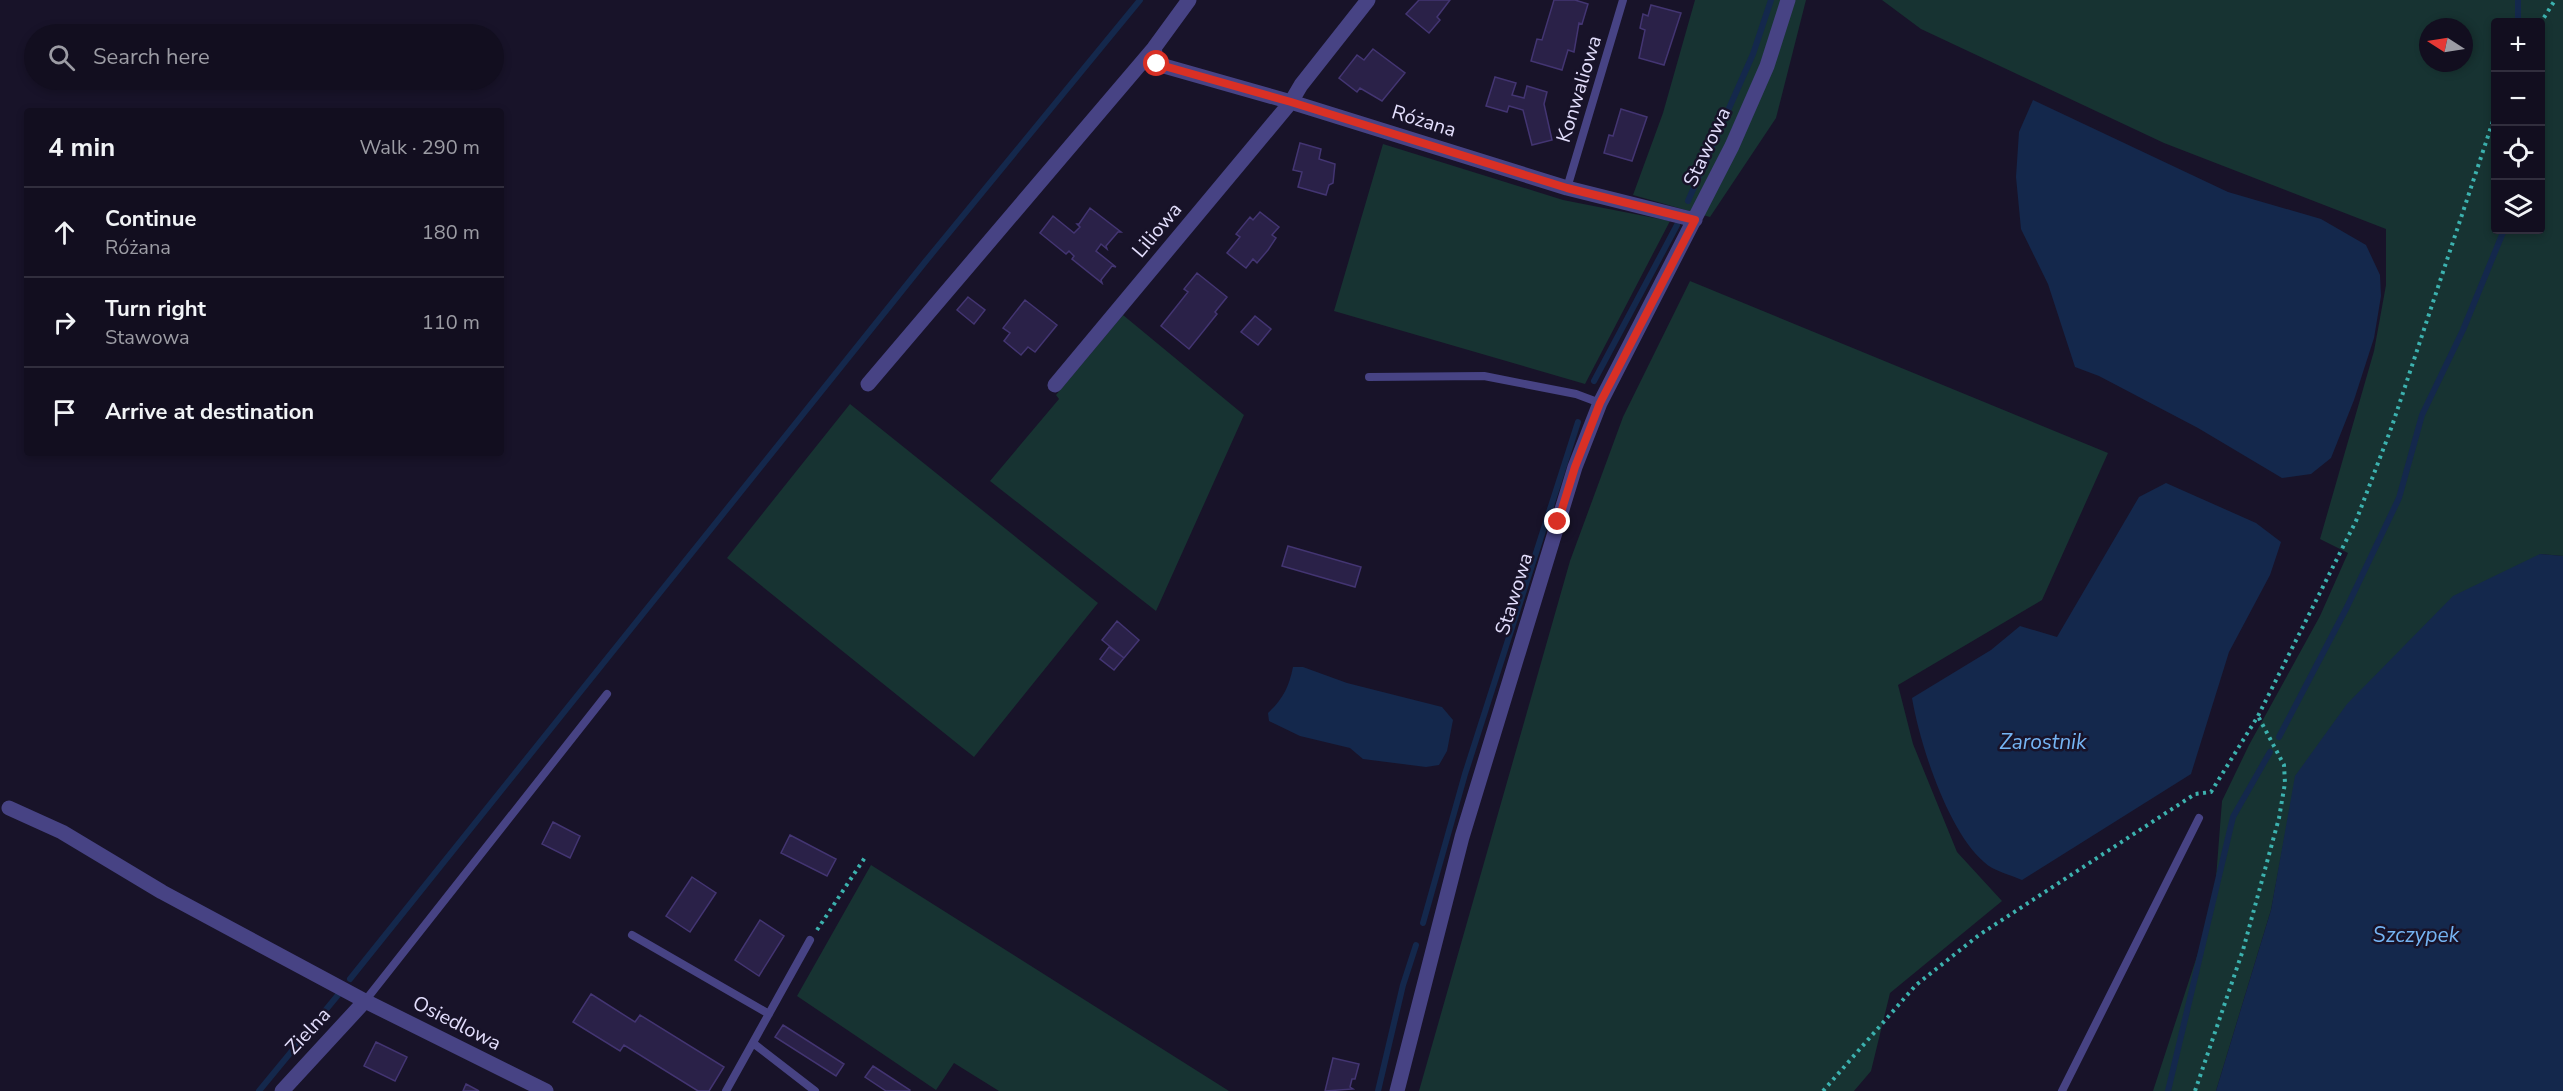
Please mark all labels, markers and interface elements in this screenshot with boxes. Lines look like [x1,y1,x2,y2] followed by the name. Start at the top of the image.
[2419,18,2473,72] north arrow
[2491,18,2545,234] map controls
[2491,18,2545,72] button: +
[24,24,504,90] search box
[1550,32,1608,146] street label: Konwaliowa
[45,41,78,74] icon: search
[93,42,210,72] text: Search here
[1143,50,1169,76] route start
[2491,72,2545,126] button: −
[1389,98,1459,144] street label: Różana
[1677,103,1737,191] street label: Stawowa
[2491,126,2545,180] button: locate
[48,130,115,165] text: 4 min
[360,134,480,161] text: Walk · 290 m
[2491,180,2545,234] button: layers
[1126,197,1188,263] street label: Liliowa
[105,204,196,234] text: Continue
[48,216,81,249] icon: ahead
[422,219,480,246] text: 180 m
[105,234,171,261] text: Różana
[105,294,206,324] text: Turn right
[48,306,81,339] icon: right
[422,309,480,336] text: 110 m
[105,324,190,351] text: Stawowa
[48,396,81,429] icon: arrive
[105,397,314,427] text: Arrive at destination
[1544,508,1570,534] route end
[1489,550,1539,638] street label: Stawowa
[2000,728,2087,756] water label: Zarostnik
[2373,921,2460,949] water label: Szczypek
[408,989,506,1057] street label: Osiedlowa
[279,1002,337,1060] street label: Zielna

